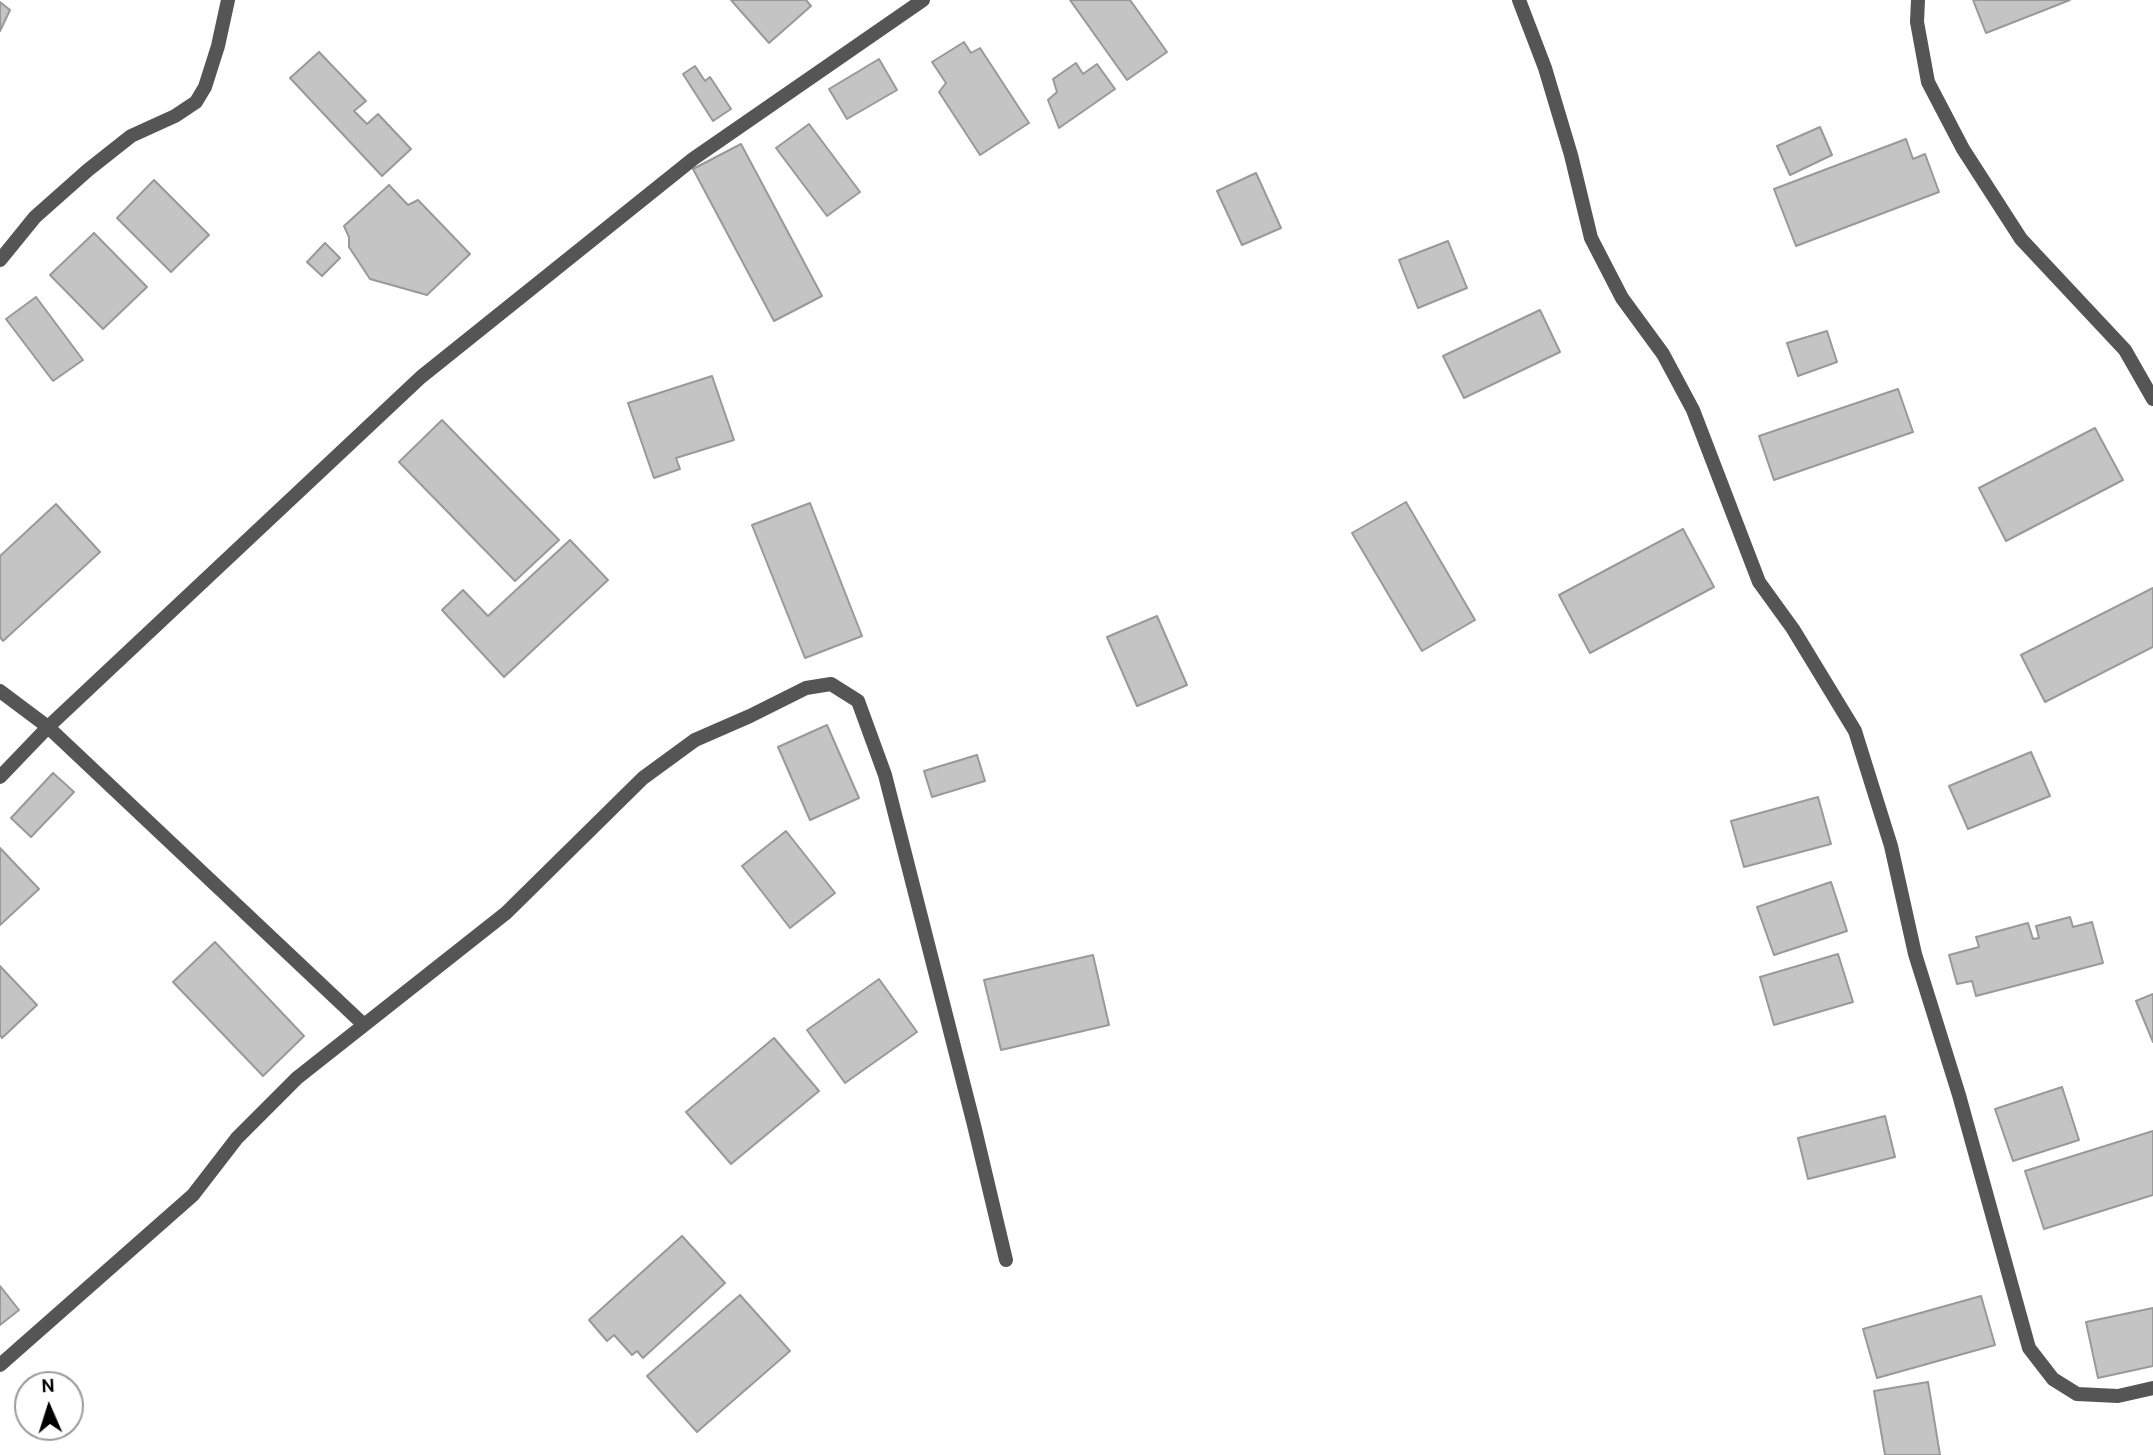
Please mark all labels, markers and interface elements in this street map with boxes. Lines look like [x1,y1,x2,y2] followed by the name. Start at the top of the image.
[14,1371,84,1441] north arrow
[41,1375,55,1399] text: N

